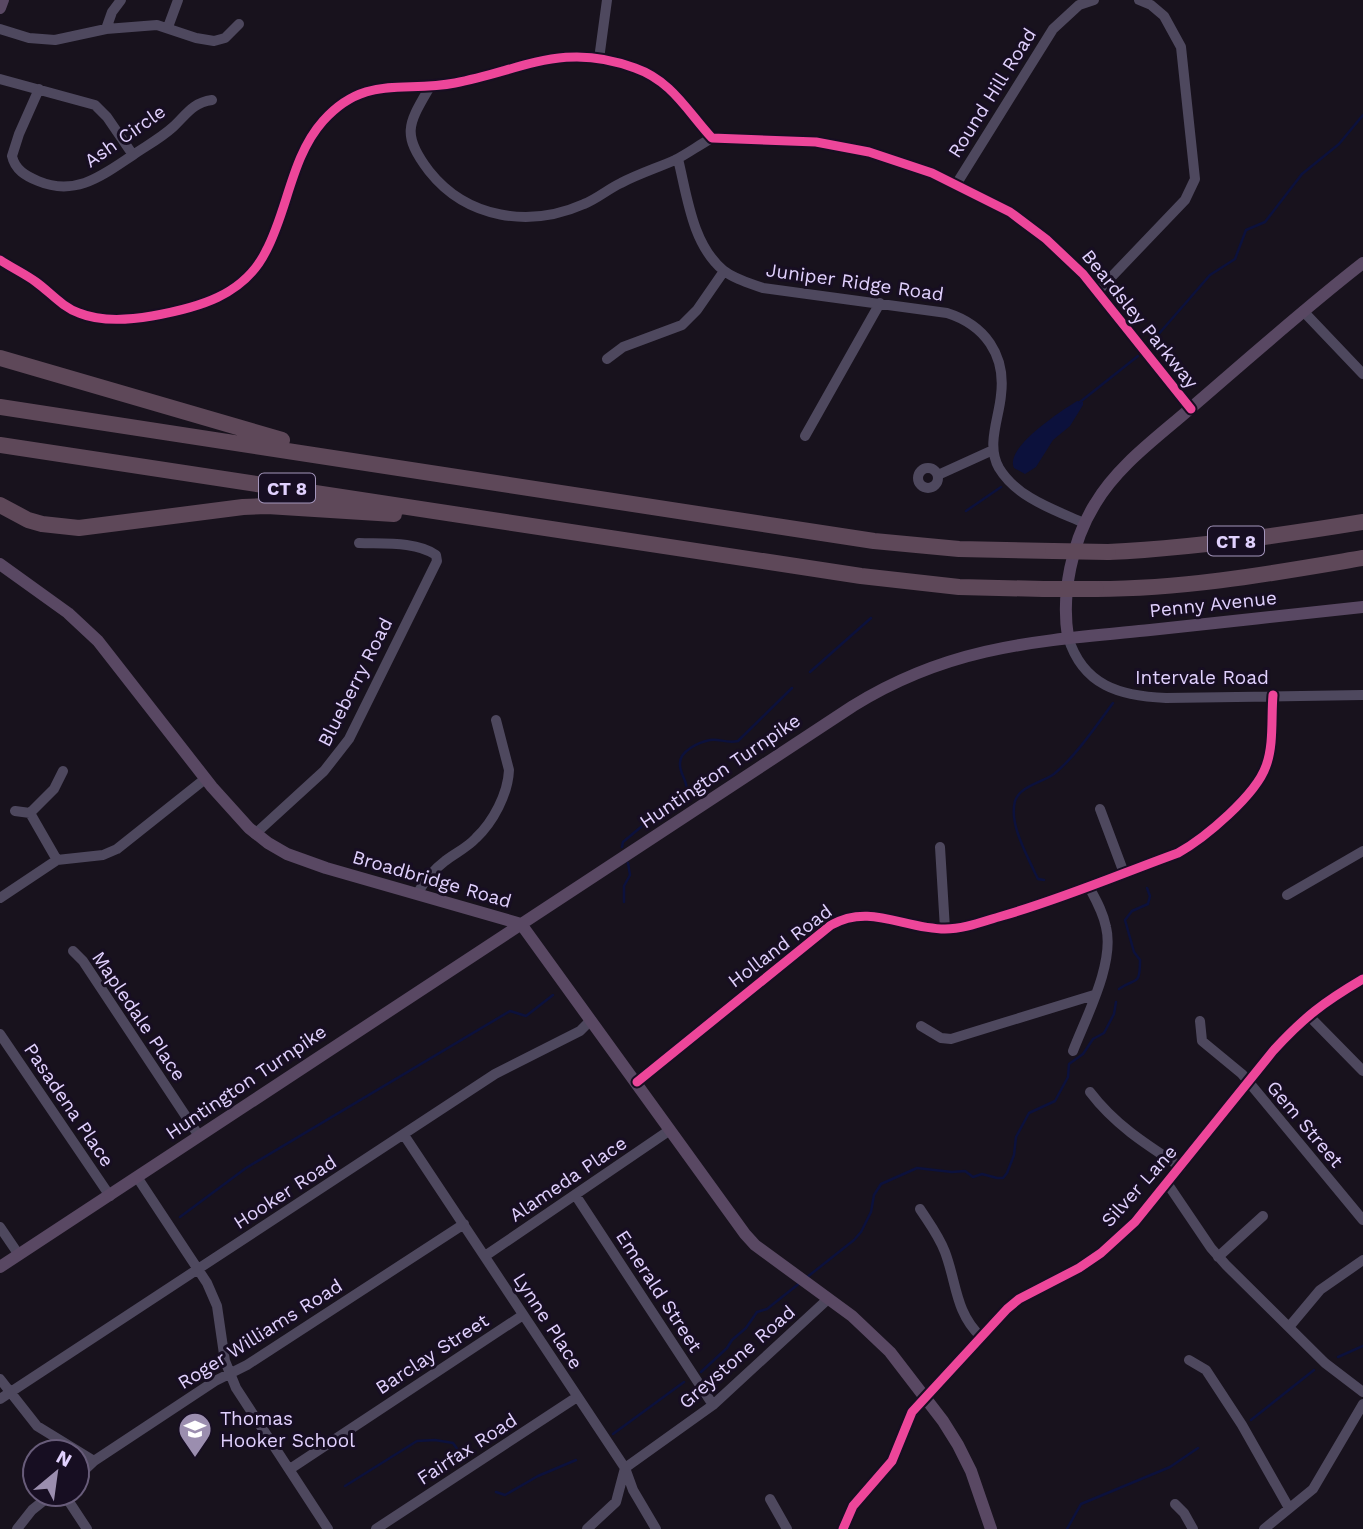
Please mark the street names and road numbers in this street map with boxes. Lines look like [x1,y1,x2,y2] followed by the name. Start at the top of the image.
[943,24,1041,162] street label: Round Hill Road
[80,100,170,172] street label: Ash Circle
[1077,245,1203,393] street label: Beardsley Parkway
[765,258,945,306] street label: Juniper Ridge Road
[259,474,315,502] road number: CT 8
[1208,526,1264,556] road number: CT 8
[1148,586,1278,622] street label: Penny Avenue
[313,614,397,750] street label: Blueberry Road
[1135,666,1269,689] street label: Intervale Road
[635,709,805,833] street label: Huntington Turnpike
[350,845,514,913] street label: Broadbridge Road
[724,899,836,993] street label: Holland Road
[87,947,191,1085] street label: Mapledale Place
[161,1020,331,1144] street label: Huntington Turnpike
[19,1039,119,1171] street label: Pasadena Place
[1262,1076,1348,1172] street label: Gem Street
[505,1131,631,1227] street label: Alameda Place
[1096,1140,1182,1232] street label: Silver Lane
[229,1150,341,1234] street label: Hooker Road
[611,1226,707,1356] street label: Emerald Street
[508,1269,588,1373] street label: Lynne Place
[173,1274,347,1394] street label: Roger Williams Road
[674,1300,800,1414] street label: Greystone Road
[371,1309,493,1399] street label: Barclay Street
[413,1408,521,1490] street label: Fairfax Road

